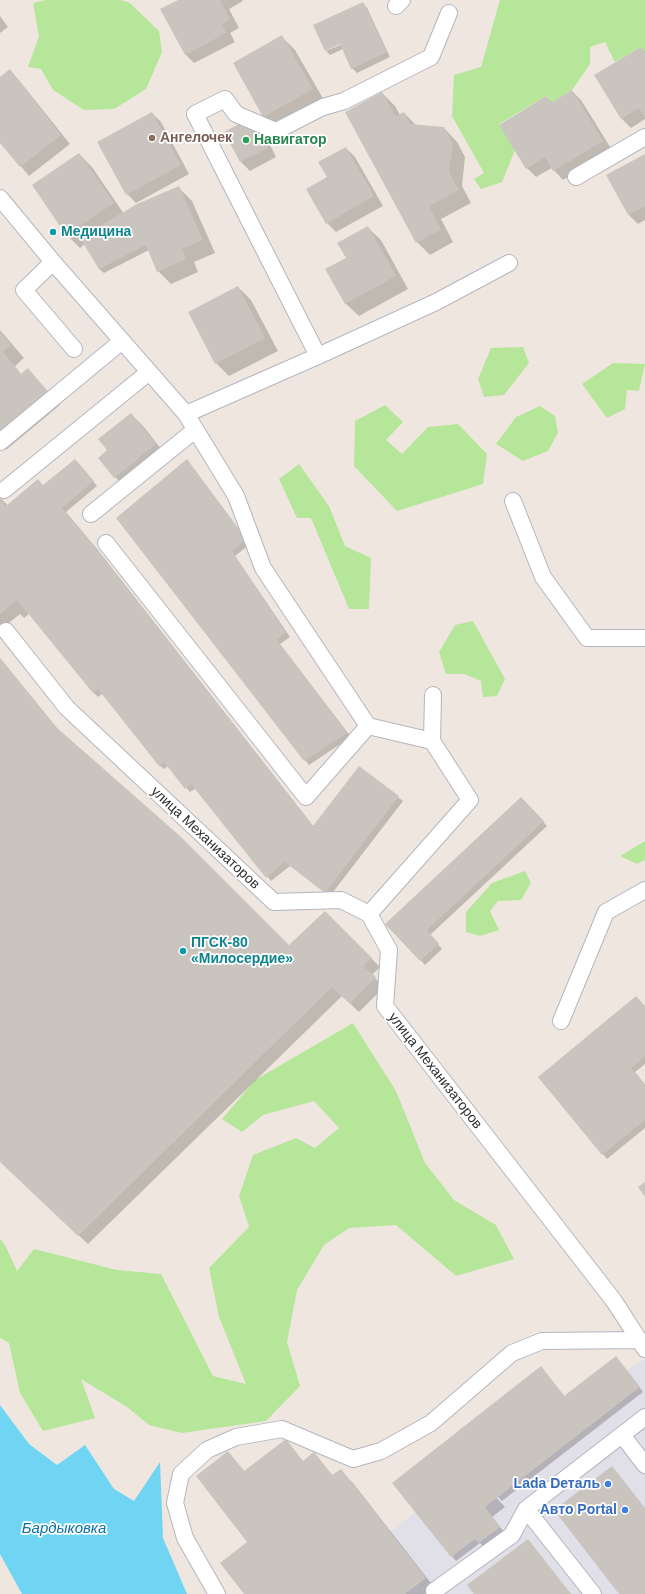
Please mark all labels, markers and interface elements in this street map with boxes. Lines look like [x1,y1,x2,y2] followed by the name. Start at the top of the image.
[160,130,232,146] place label: Ангелочек
[254,132,327,148] place label: Навигатор
[147,133,157,143] marker: Ангелочек
[241,135,251,145] marker: Навигатор
[61,224,131,240] place label: Медицина
[48,227,58,237] marker: Медицина
[147,783,263,893] street label: улица Механизаторов
[191,935,293,968] place label: ПГСК-80 «Милосердие»
[178,946,188,956] marker: ПГСК-80 «Милосердие»
[384,1010,486,1132] street label: улица Механизаторов
[514,1476,600,1492] place label: Lada Dеталь
[603,1479,613,1489] marker: Lada Dеталь
[540,1502,617,1518] place label: Авто Portal
[620,1505,630,1515] marker: Авто Portal
[22,1520,106,1538] water label: Бардыковка

